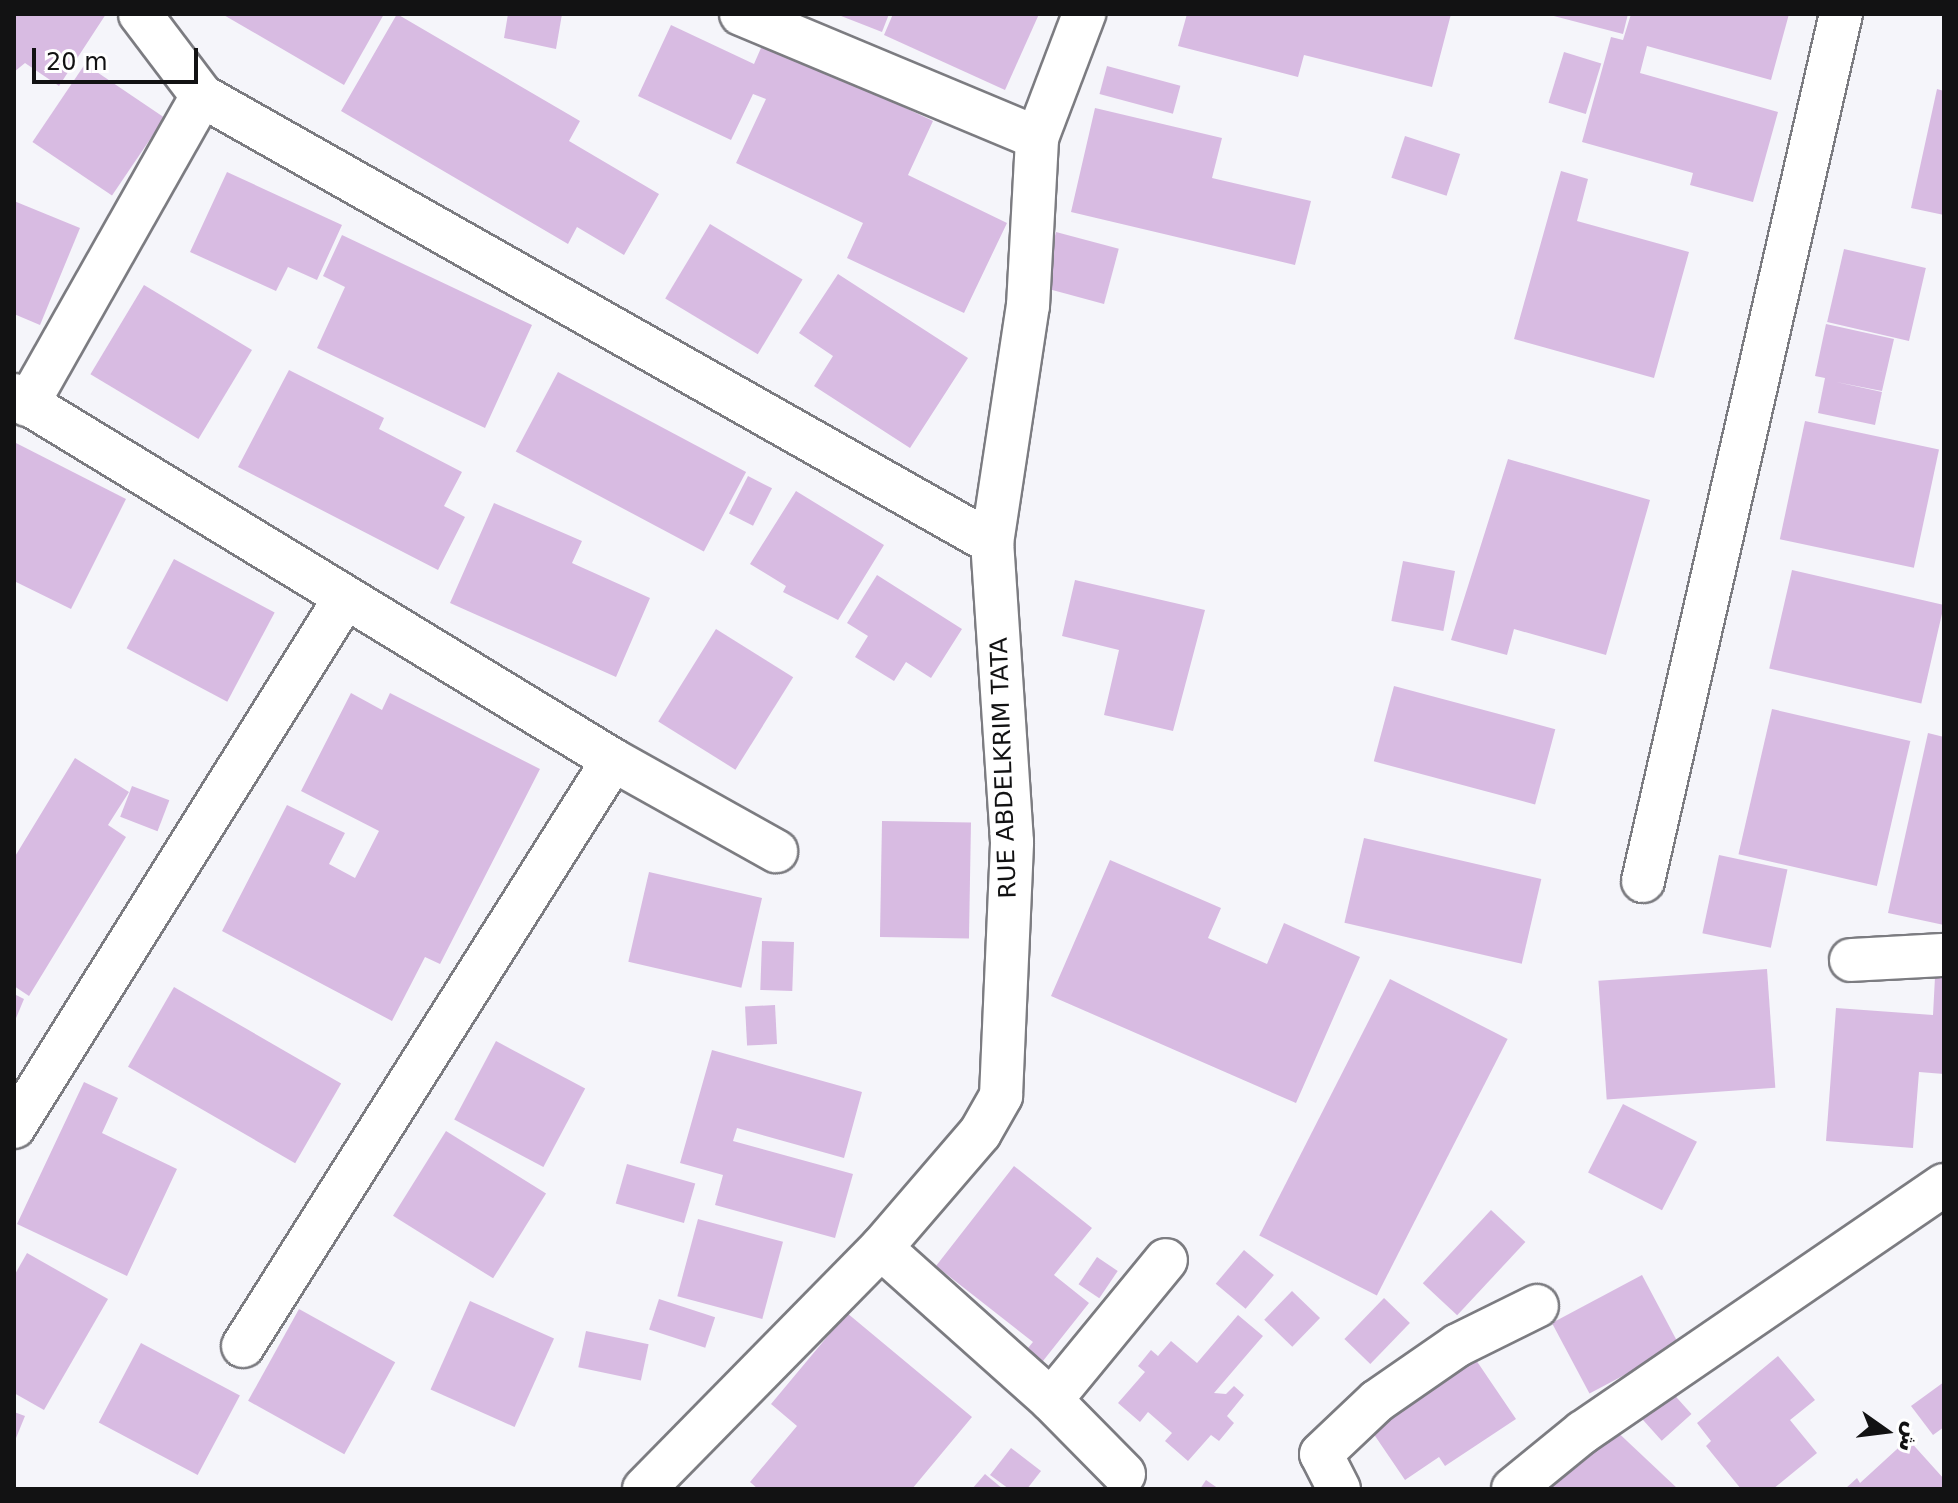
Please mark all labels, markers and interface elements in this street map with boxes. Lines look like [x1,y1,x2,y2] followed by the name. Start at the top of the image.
[36,32,202,82] scale bar
[46,48,108,76] text: 20 m
[985,637,1023,899] street label: RUE ABDELKRIM TATA
[1846,1391,1926,1471] north arrow
[1894,1419,1926,1455] text: ش

